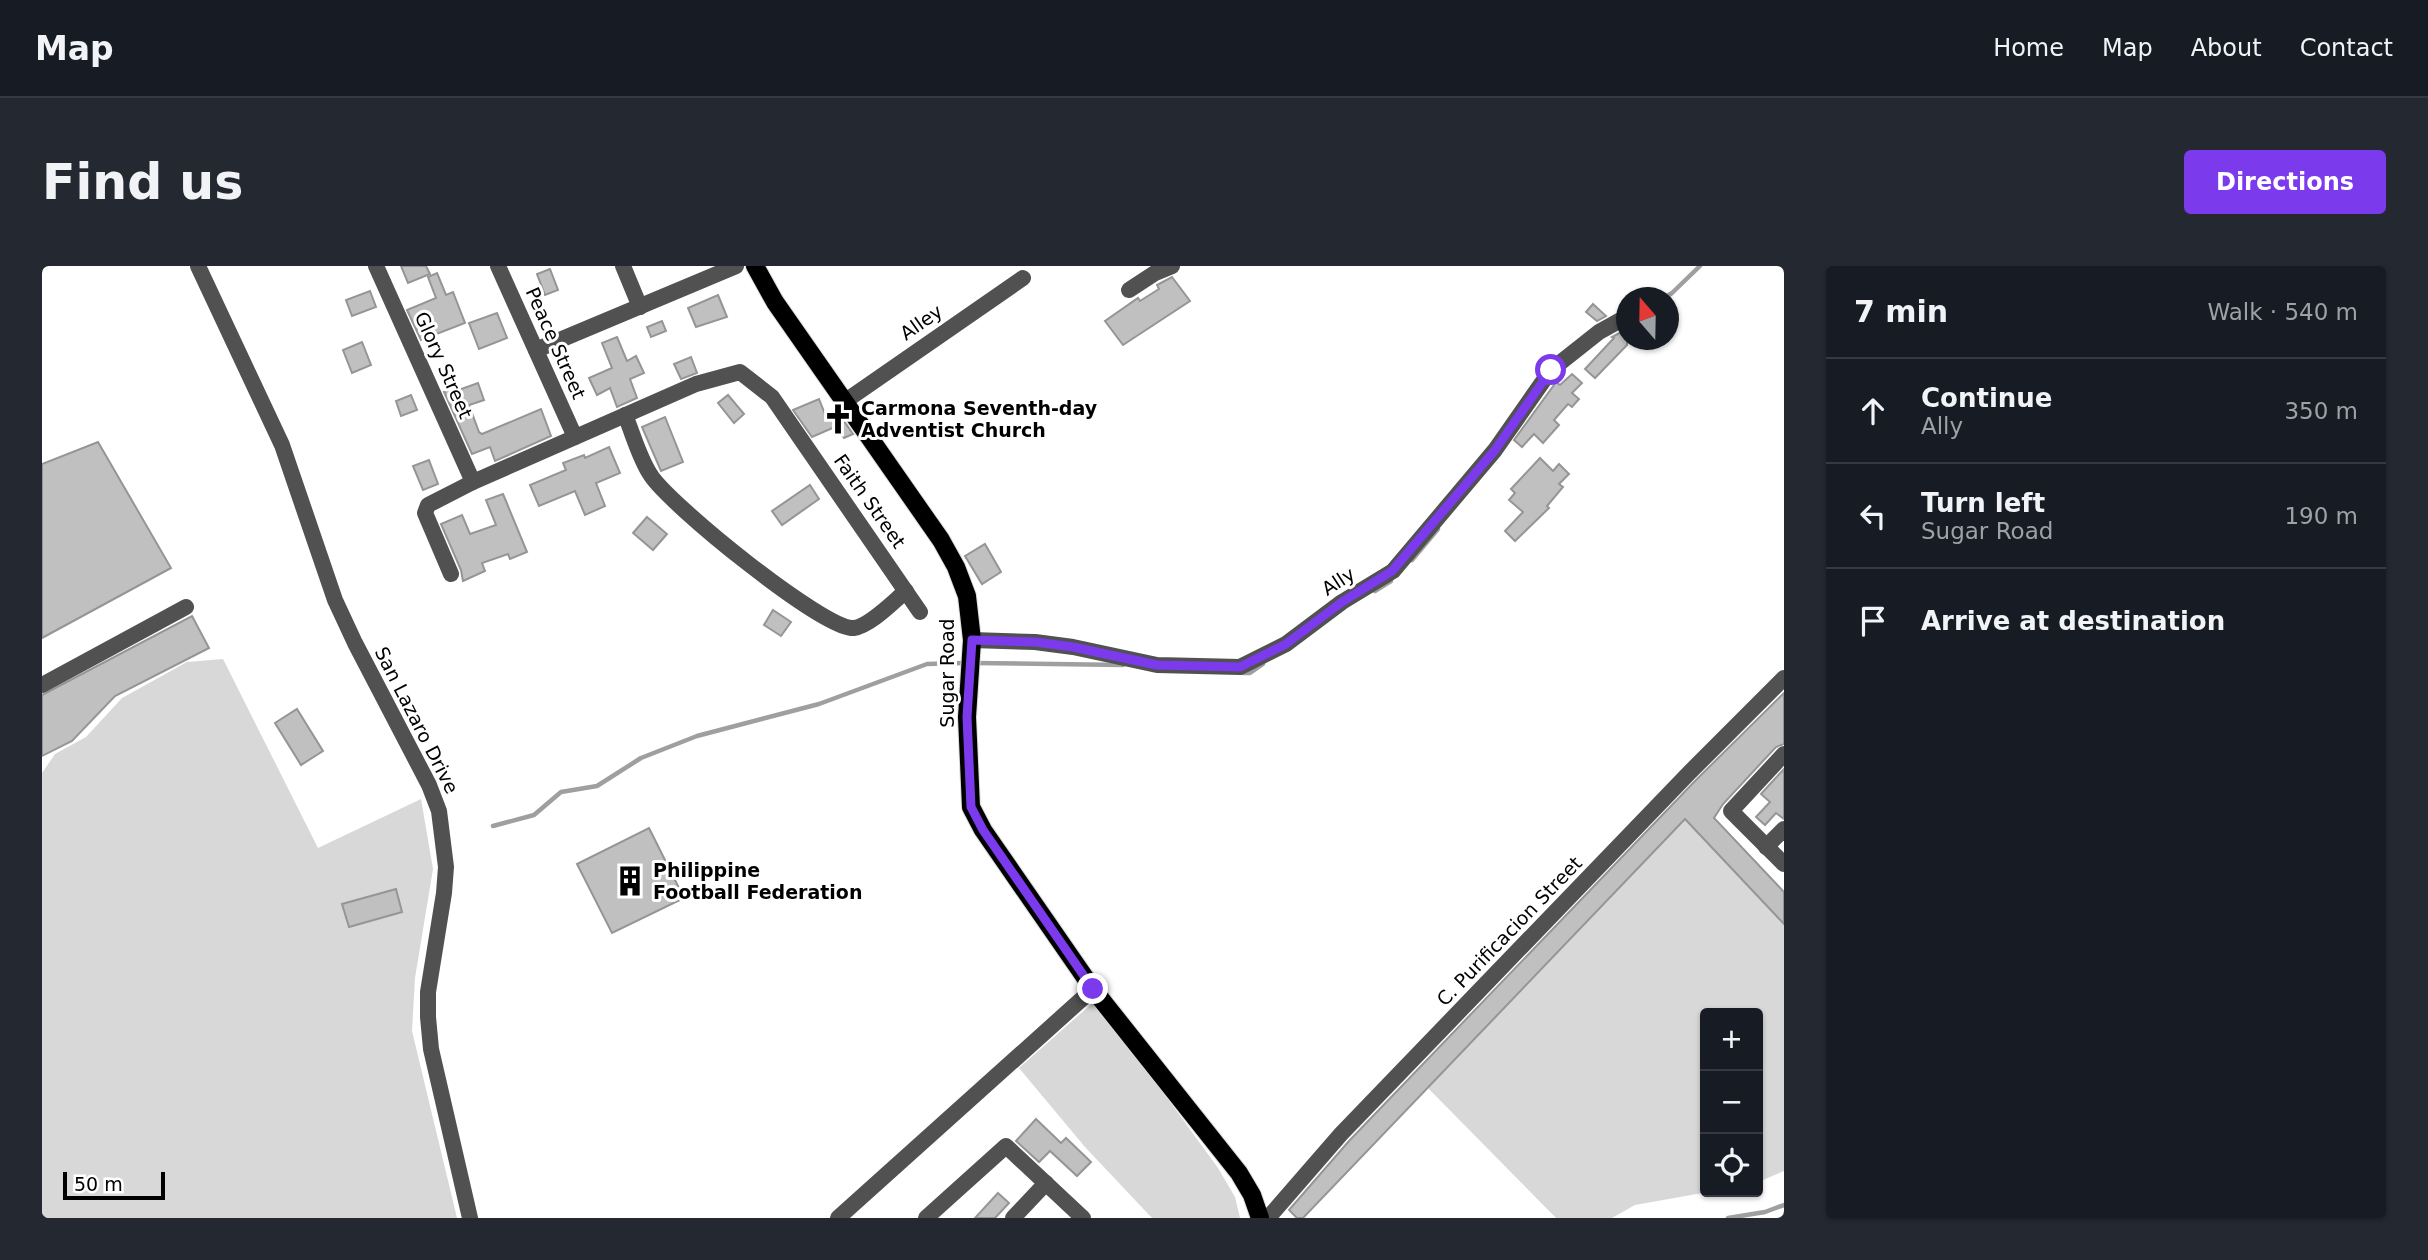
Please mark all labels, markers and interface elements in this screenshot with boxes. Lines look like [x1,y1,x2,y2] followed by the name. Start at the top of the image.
[35,29,114,68] text: Map
[1993,34,2064,62] text: Home
[2102,34,2153,62] text: Map
[2191,34,2262,62] text: About
[2300,34,2393,62] text: Contact
[2184,150,2386,214] button: Directions
[42,154,243,211] text: Find us
[522,284,590,402] street label: Peace Street
[1616,287,1679,350] north arrow
[1854,294,1948,329] text: 7 min
[2207,299,2358,325] text: Walk · 540 m
[896,300,946,344] street label: Alley
[411,308,477,422] street label: Glory Street
[1535,354,1566,385] route start
[1921,383,2052,413] text: Continue
[1854,392,1892,430] icon: ahead
[861,397,1098,441] place label: Carmona Seventh-day Adventist Church
[2284,398,2358,424] text: 350 m
[821,402,855,436] church icon: Carmona Seventh-day Adventist Church
[1921,413,1963,439] text: Ally
[830,450,910,552] street label: Faith Street
[1921,488,2045,518] text: Turn left
[1854,497,1892,535] icon: left
[2284,503,2358,529] text: 190 m
[1921,518,2053,544] text: Sugar Road
[1317,562,1359,600] street label: Ally
[1854,602,1892,640] icon: arrive
[1921,606,2225,636] text: Arrive at destination
[936,618,958,728] street label: Sugar Road
[371,643,463,797] street label: San Lazaro Drive
[1432,852,1586,1010] street label: C. Purificacion Street
[653,859,862,903] place label: Philippine Football Federation
[613,864,647,898] building icon: Philippine Football Federation
[1077,973,1108,1004] route end
[1700,1008,1763,1197] map controls
[1700,1008,1763,1071] button: +
[1700,1071,1763,1134] button: −
[1700,1134,1763,1197] button: locate
[63,1169,164,1201] scale bar
[74,1173,123,1195] text: 50 m

